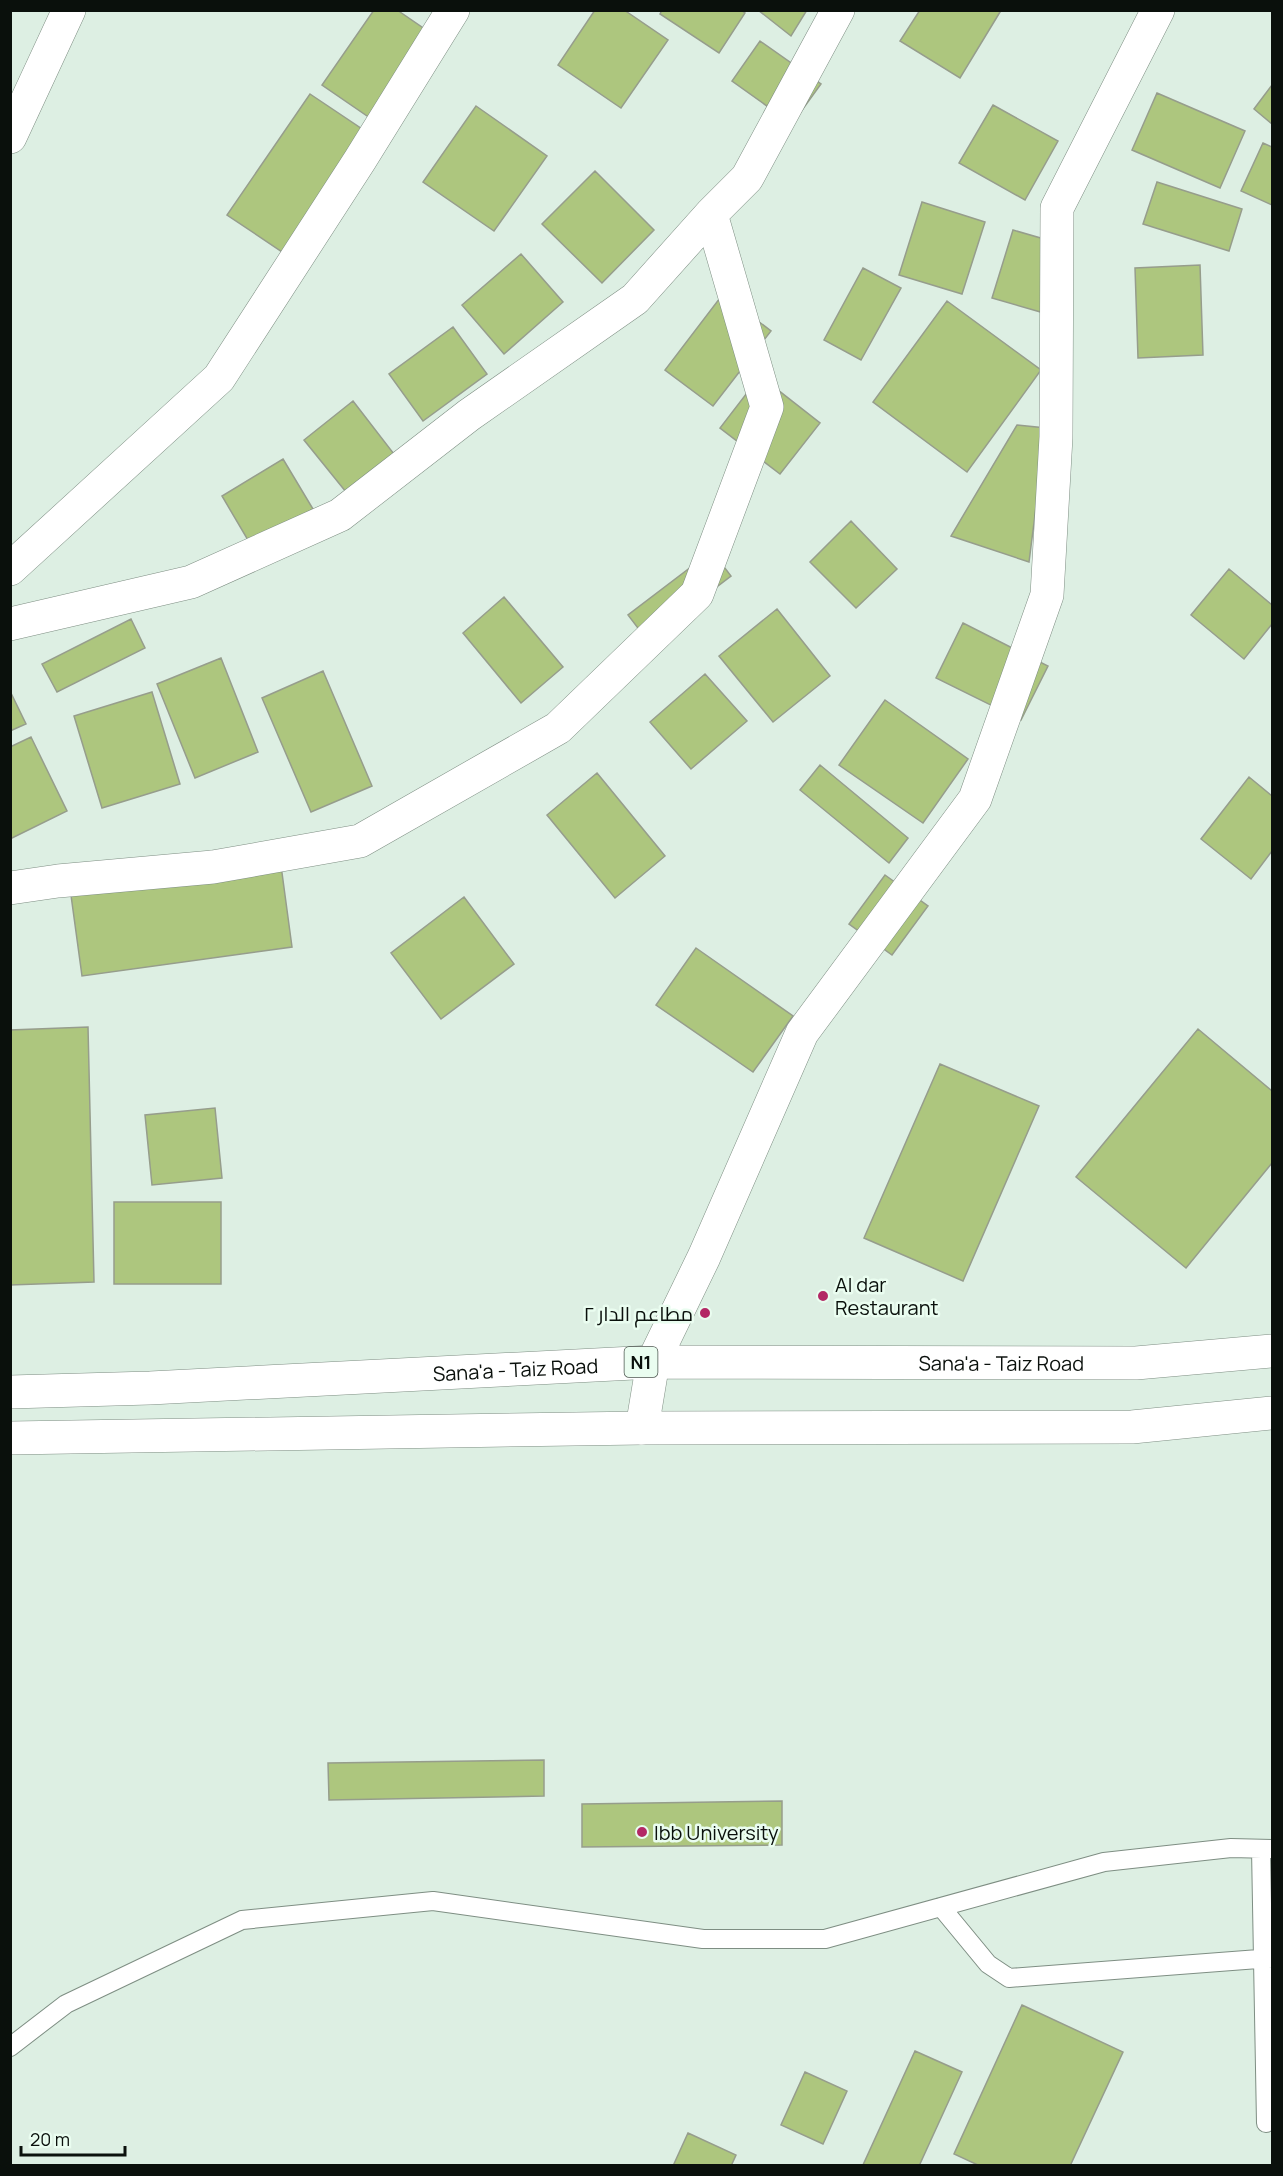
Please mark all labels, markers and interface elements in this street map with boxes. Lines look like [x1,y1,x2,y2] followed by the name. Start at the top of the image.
[835,1271,939,1321] place label: Al dar Restaurant
[816,1289,830,1303] marker: Al dar Restaurant
[583,1300,693,1328] place label: مطاعم الدار ٢
[698,1306,712,1320] marker: مطاعم الدار ٢
[624,1347,658,1377] road number: N1
[918,1349,1084,1376] street label: Sana'a - Taiz Road
[432,1351,599,1387] street label: Sana'a - Taiz Road
[654,1819,779,1846] place label: Ibb University
[635,1825,649,1839] marker: Ibb University
[21,2119,124,2157] scale bar
[30,2127,70,2151] text: 20 m

